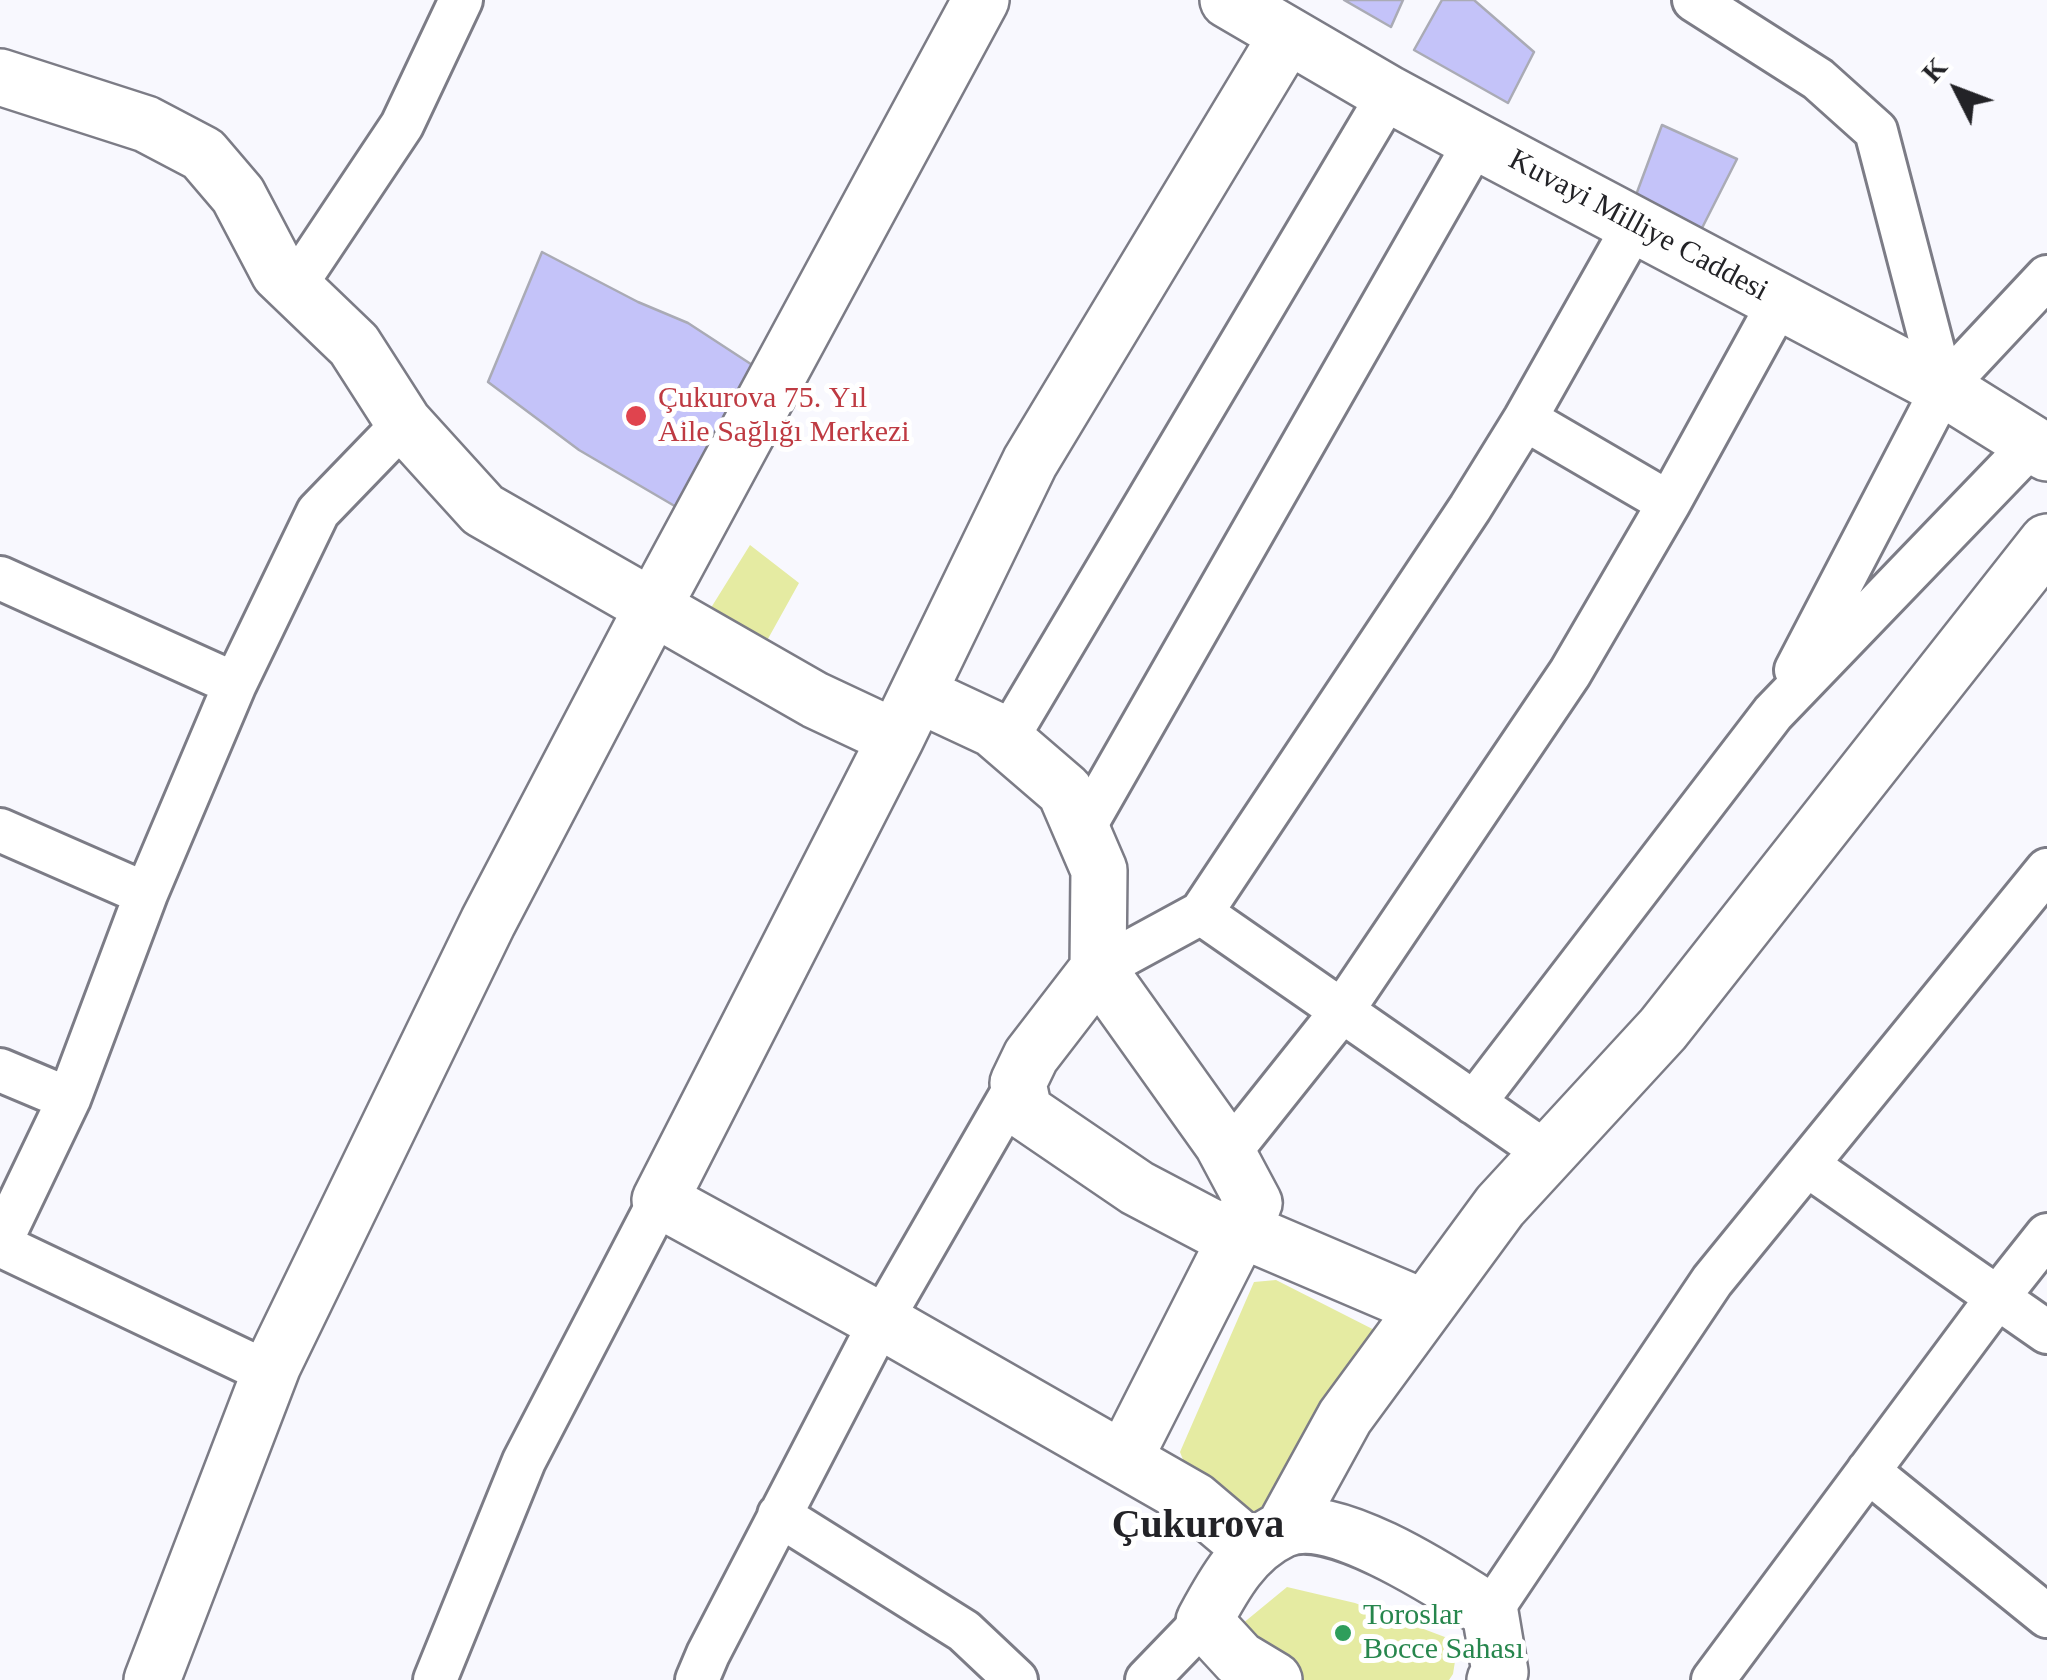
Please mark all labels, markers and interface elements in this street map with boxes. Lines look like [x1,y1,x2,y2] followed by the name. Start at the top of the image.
[1907,40,2007,140] north arrow
[1916,51,1953,88] text: K
[1502,142,1774,310] street label: Kuvayi Milliye Caddesi
[658,381,910,452] place label: Çukurova 75. Yıl Aile Sağlığı Merkezi
[623,403,649,429] marker: Çukurova 75. Yıl Aile Sağlığı Merkezi
[1112,1503,1284,1551] district label: Çukurova
[1363,1598,1524,1668] place label: Toroslar Bocce Sahası
[1332,1622,1354,1644] marker: Toroslar Bocce Sahası

